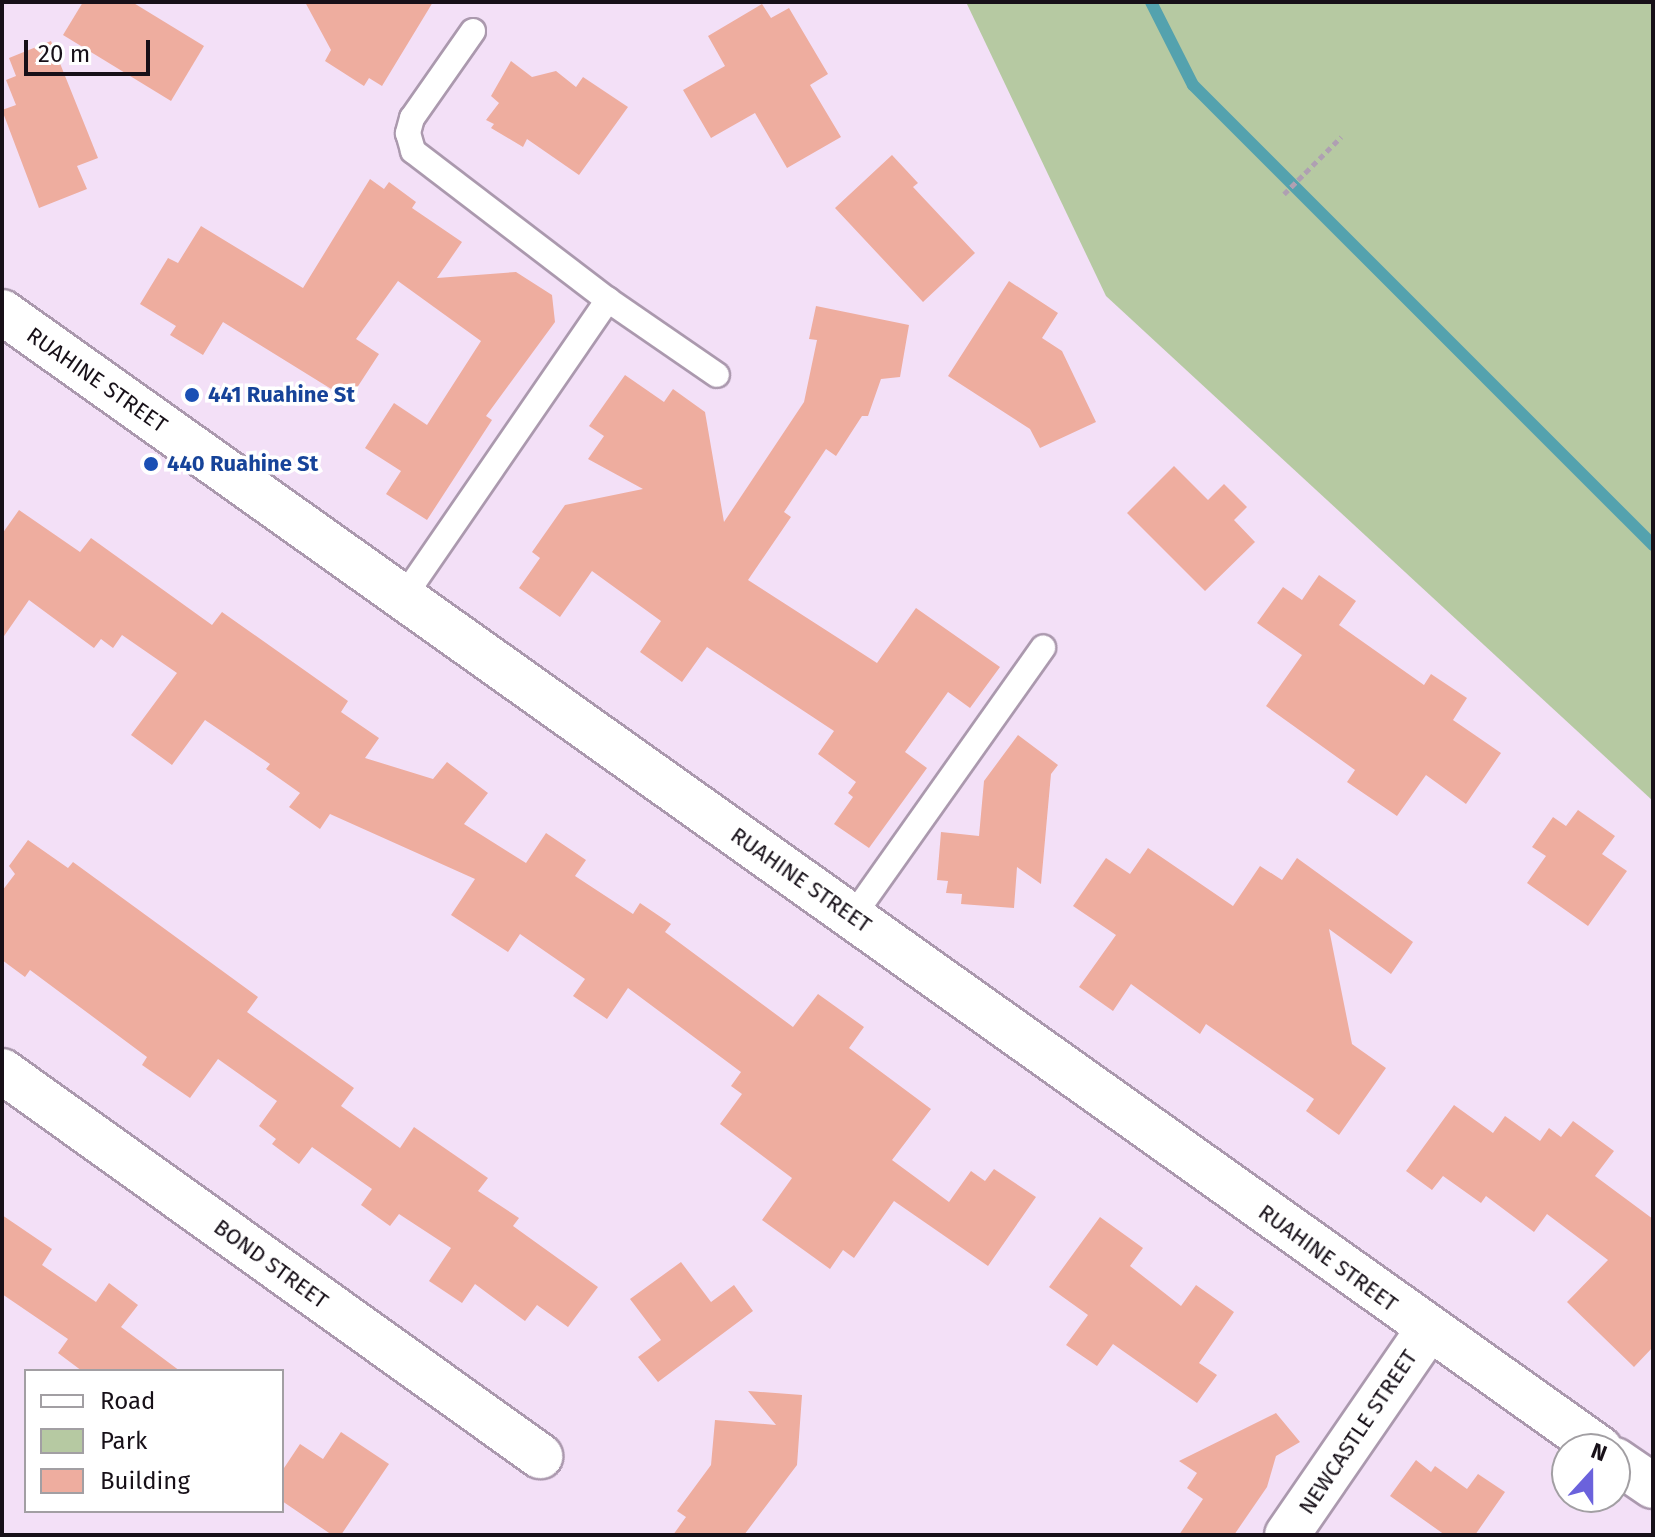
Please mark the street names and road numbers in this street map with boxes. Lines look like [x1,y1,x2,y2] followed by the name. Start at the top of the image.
[22,322,172,438] street label: RUAHINE STREET
[726,822,876,938] street label: RUAHINE STREET
[1253,1199,1403,1317] street label: RUAHINE STREET
[209,1214,333,1314] street label: BOND STREET
[1293,1345,1423,1519] street label: NEWCASTLE STREET

